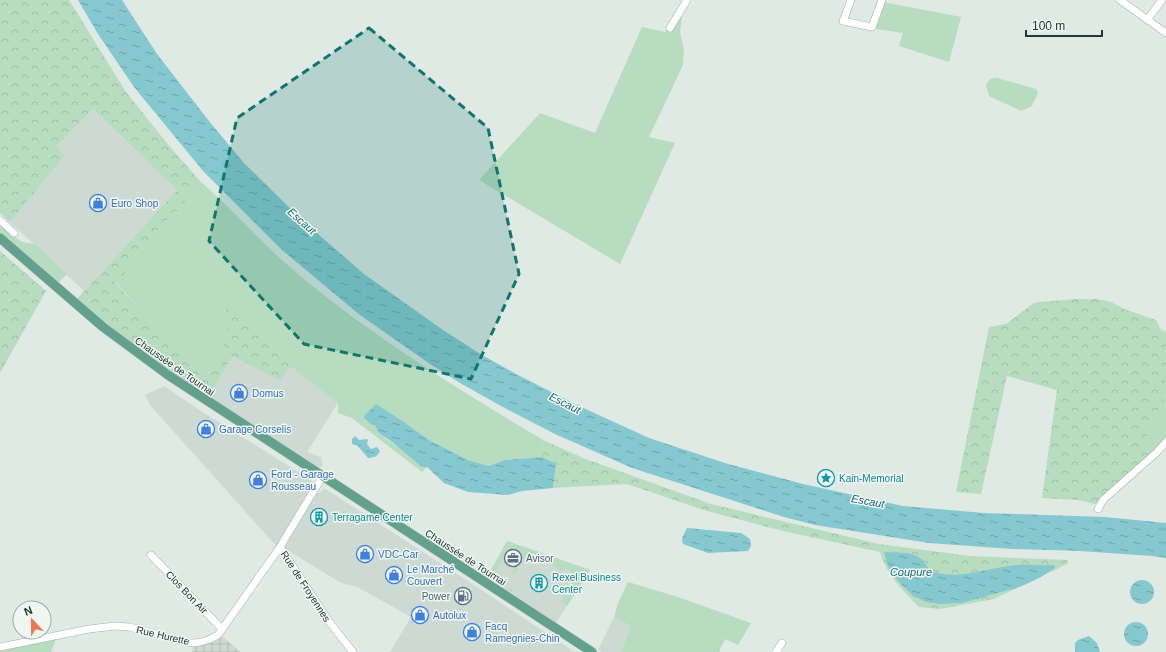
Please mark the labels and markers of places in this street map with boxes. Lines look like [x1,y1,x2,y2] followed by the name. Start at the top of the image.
[88,193,108,213] shop icon: Euro Shop
[111,198,159,209] place label: Euro Shop
[229,383,249,403] shop icon: Domus
[252,388,284,399] place label: Domus
[196,419,216,439] shop icon: Garage Corselis
[219,424,291,435] place label: Garage Corselis
[816,468,836,488] place icon: Kain-Memorial
[271,469,334,492] place label: Ford - Garage Rousseau
[248,470,268,490] shop icon: Ford - Garage Rousseau
[839,473,903,484] place label: Kain-Memorial
[309,507,329,527] building icon: Terragame Center
[332,512,413,523] place label: Terragame Center
[355,544,375,564] shop icon: VDC-Car
[503,548,523,568] office icon: Avisor
[378,549,419,560] place label: VDC-Car
[526,553,554,564] place label: Avisor
[407,564,455,587] place label: Le Marché Couvert
[384,565,404,585] shop icon: Le Marché Couvert
[552,572,621,595] place label: Rexel Business Center
[529,573,549,593] building icon: Rexel Business Center
[453,586,473,606] fuel station icon: Power
[422,591,451,602] place label: Power
[410,605,430,625] shop icon: Autolux
[433,610,466,621] place label: Autolux
[485,621,559,644] place label: Facq Ramegnies-Chin
[462,622,482,642] shop icon: Facq Ramegnies-Chin

